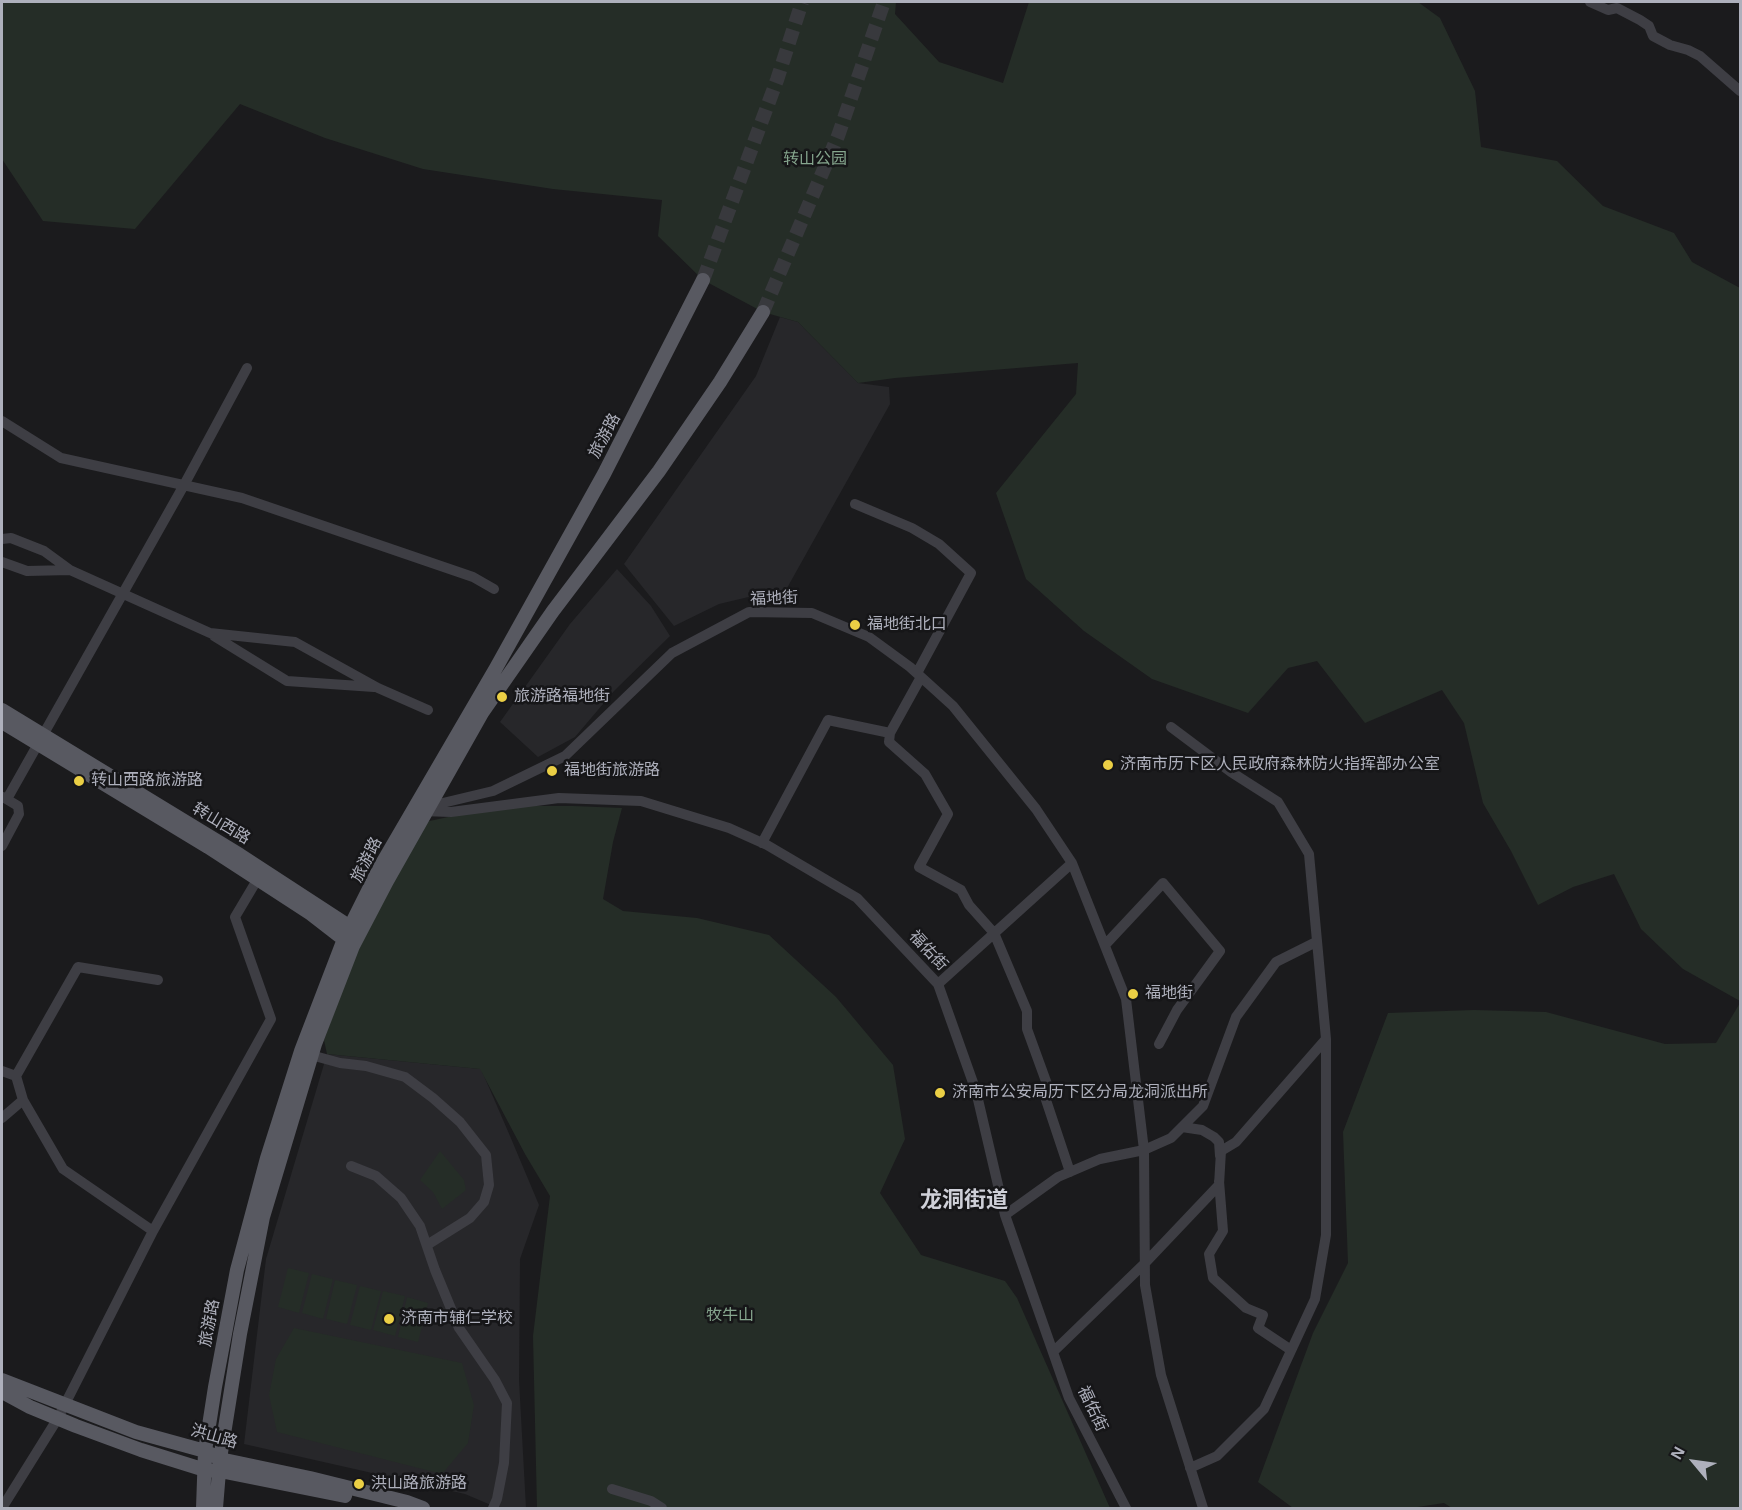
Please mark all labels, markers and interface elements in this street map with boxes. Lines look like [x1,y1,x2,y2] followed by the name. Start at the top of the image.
[783,150,847,170] park label: 转山公园
[585,410,625,462] street label: 旅游路
[750,589,798,609] street label: 福地街
[867,615,947,635] place label: 福地街北口
[848,618,862,632] marker: 福地街北口
[514,687,610,707] place label: 旅游路福地街
[495,690,509,704] marker: 旅游路福地街
[1120,755,1440,775] place label: 济南市历下区人民政府森林防火指挥部办公室
[1101,758,1115,772] marker: 济南市历下区人民政府森林防火指挥部办公室
[564,761,660,781] place label: 福地街旅游路
[545,764,559,778] marker: 福地街旅游路
[91,771,203,791] place label: 转山西路旅游路
[72,774,86,788] marker: 转山西路旅游路
[189,799,253,849] street label: 转山西路
[348,834,386,886] street label: 旅游路
[905,927,951,975] street label: 福佑街
[1145,984,1193,1004] place label: 福地街
[1126,987,1140,1001] marker: 福地街
[952,1083,1208,1103] place label: 济南市公安局历下区分局龙洞派出所
[933,1086,947,1100] marker: 济南市公安局历下区分局龙洞派出所
[920,1188,1008,1214] district label: 龙洞街道
[196,1298,224,1348] street label: 旅游路
[706,1306,754,1326] park label: 牧牛山
[401,1309,513,1329] place label: 济南市辅仁学校
[382,1312,396,1326] marker: 济南市辅仁学校
[1073,1383,1111,1435] street label: 福佑街
[188,1421,240,1453] street label: 洪山路
[1664,1432,1724,1492] north arrow
[1668,1444,1688,1462] text: N
[371,1474,467,1494] place label: 洪山路旅游路
[352,1477,366,1491] marker: 洪山路旅游路

